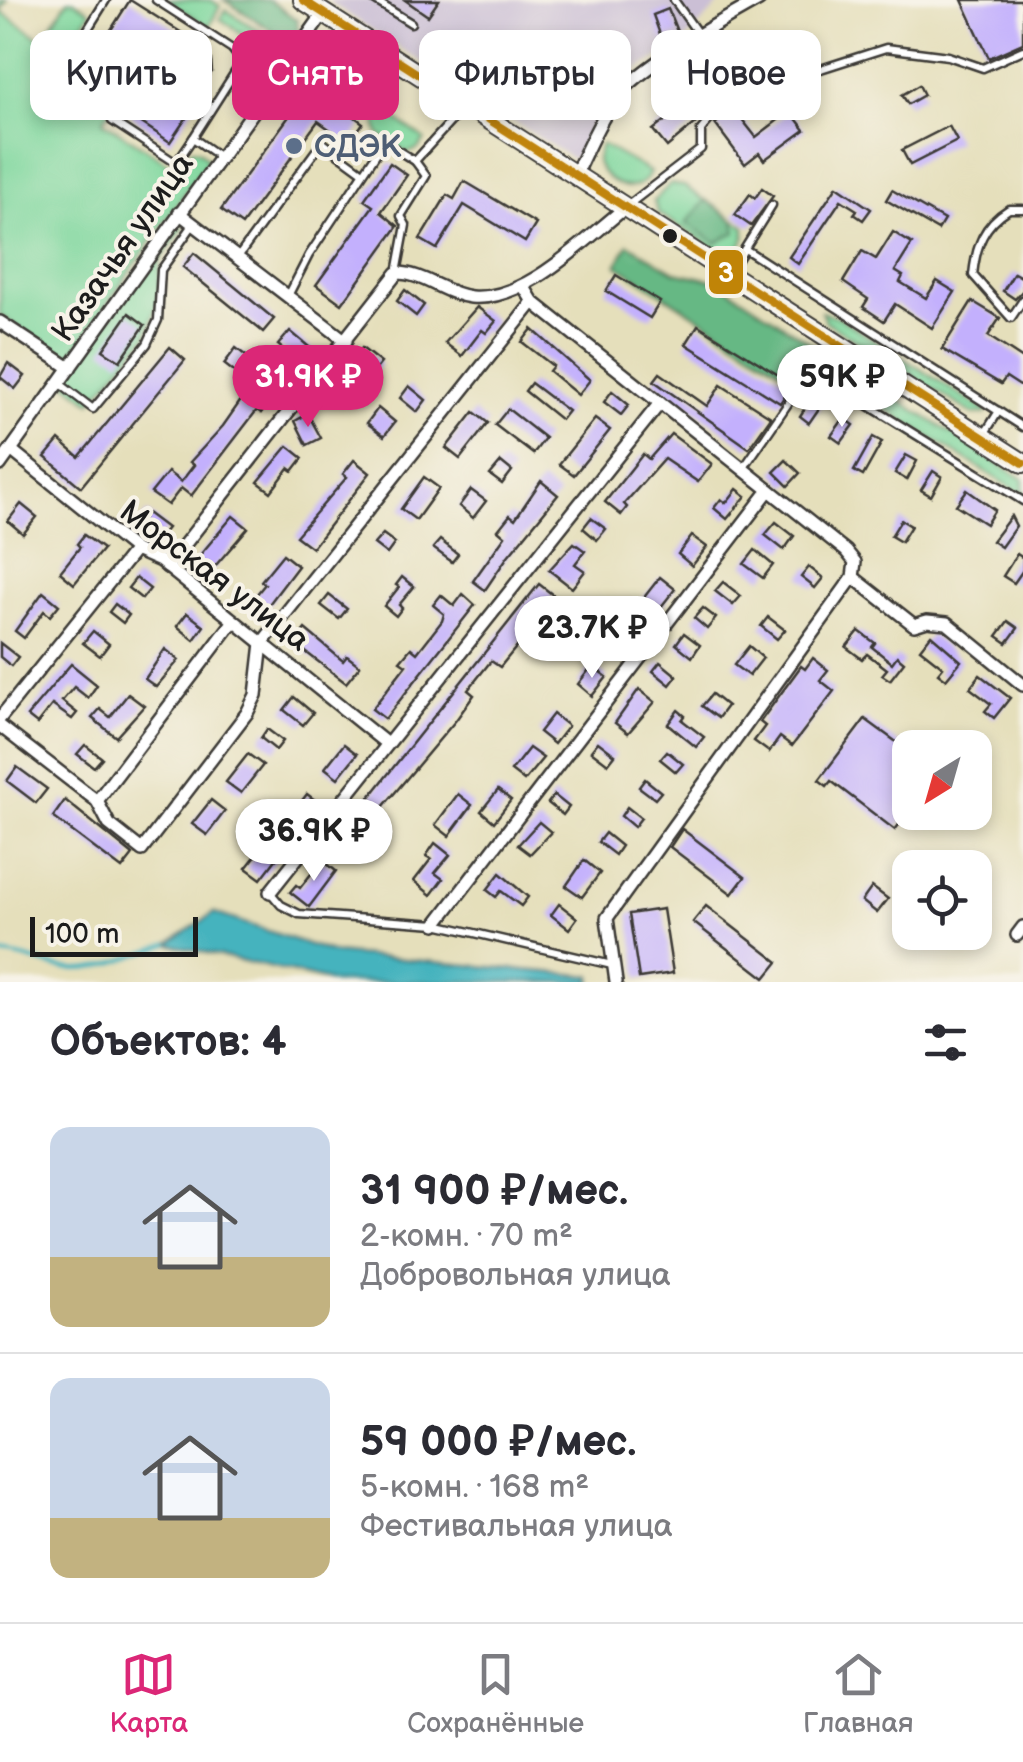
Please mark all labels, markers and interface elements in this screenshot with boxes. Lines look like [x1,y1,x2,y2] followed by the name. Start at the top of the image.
[30,30,212,120] chip: Купить
[232,30,399,120] chip: Снять
[419,30,631,120] chip: Фильтры
[651,30,821,120] chip: Новое
[314,128,402,167] place label: СДЭК
[283,135,305,157] marker: СДЭК
[44,146,203,350] street label: Казачья улица
[660,226,680,246] unlabelled marker
[707,248,745,296] line badge: 3
[718,257,734,290] text: 3
[216,345,400,430] pin: 31.9K ₽
[772,345,912,430] pin: 59K ₽
[255,358,361,397] text: 31.9K ₽
[799,358,885,397] text: 59K ₽
[111,492,317,660] street label: Морская улица
[500,596,684,681] pin: 23.7K ₽
[537,609,647,648] text: 23.7K ₽
[892,730,992,830] north arrow
[892,730,992,950] map controls
[222,799,406,884] pin: 36.9K ₽
[258,812,370,851] text: 36.9K ₽
[892,850,992,950] button: locate
[30,912,198,956] scale bar
[45,918,119,951] text: 100 m
[918,1015,973,1070] icon: filters
[50,1017,287,1068] text: Объектов: 4
[360,1166,628,1217] text: 31 900 ₽/мес.
[130,1167,250,1287] icon: home
[360,1217,573,1256] text: 2-комн. · 70 m²
[360,1256,671,1295] text: Добровольная улица
[360,1417,636,1468] text: 59 000 ₽/мес.
[130,1418,250,1538] icon: home
[360,1468,589,1507] text: 5-комн. · 168 m²
[360,1507,673,1546] text: Фестивальная улица
[109,1647,188,1740] tab: Карта
[407,1647,584,1740] tab: Сохранённые
[803,1647,914,1740] tab: Главная

